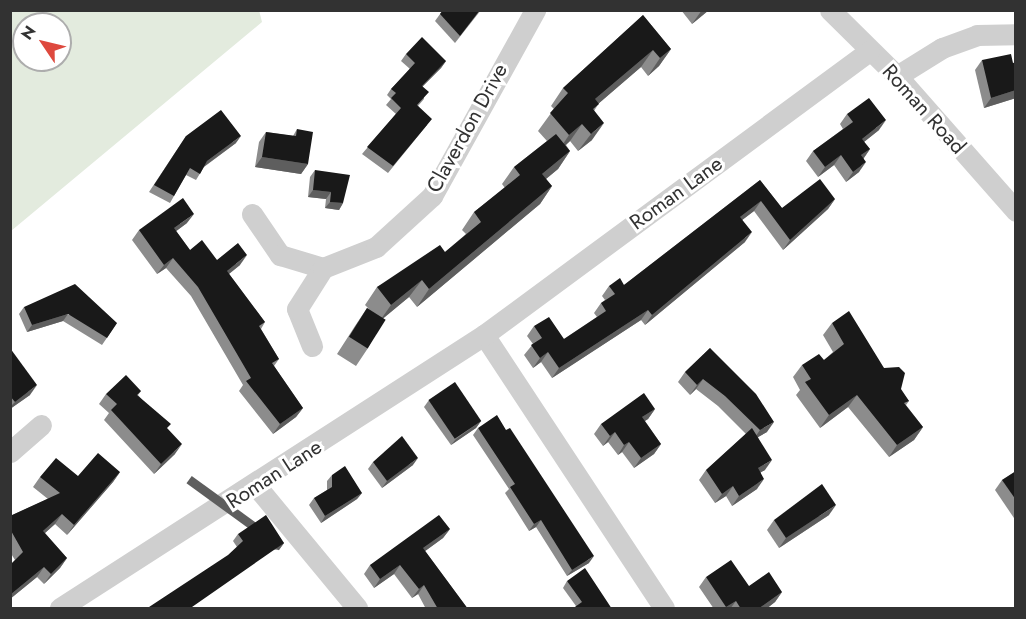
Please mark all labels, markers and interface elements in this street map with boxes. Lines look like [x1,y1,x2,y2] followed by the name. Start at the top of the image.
[12,12,72,72] north arrow
[15,21,42,44] text: N
[421,59,513,197] street label: Claverdon Drive
[877,59,971,159] street label: Roman Road
[625,151,727,235] street label: Roman Lane
[222,434,326,514] street label: Roman Lane

